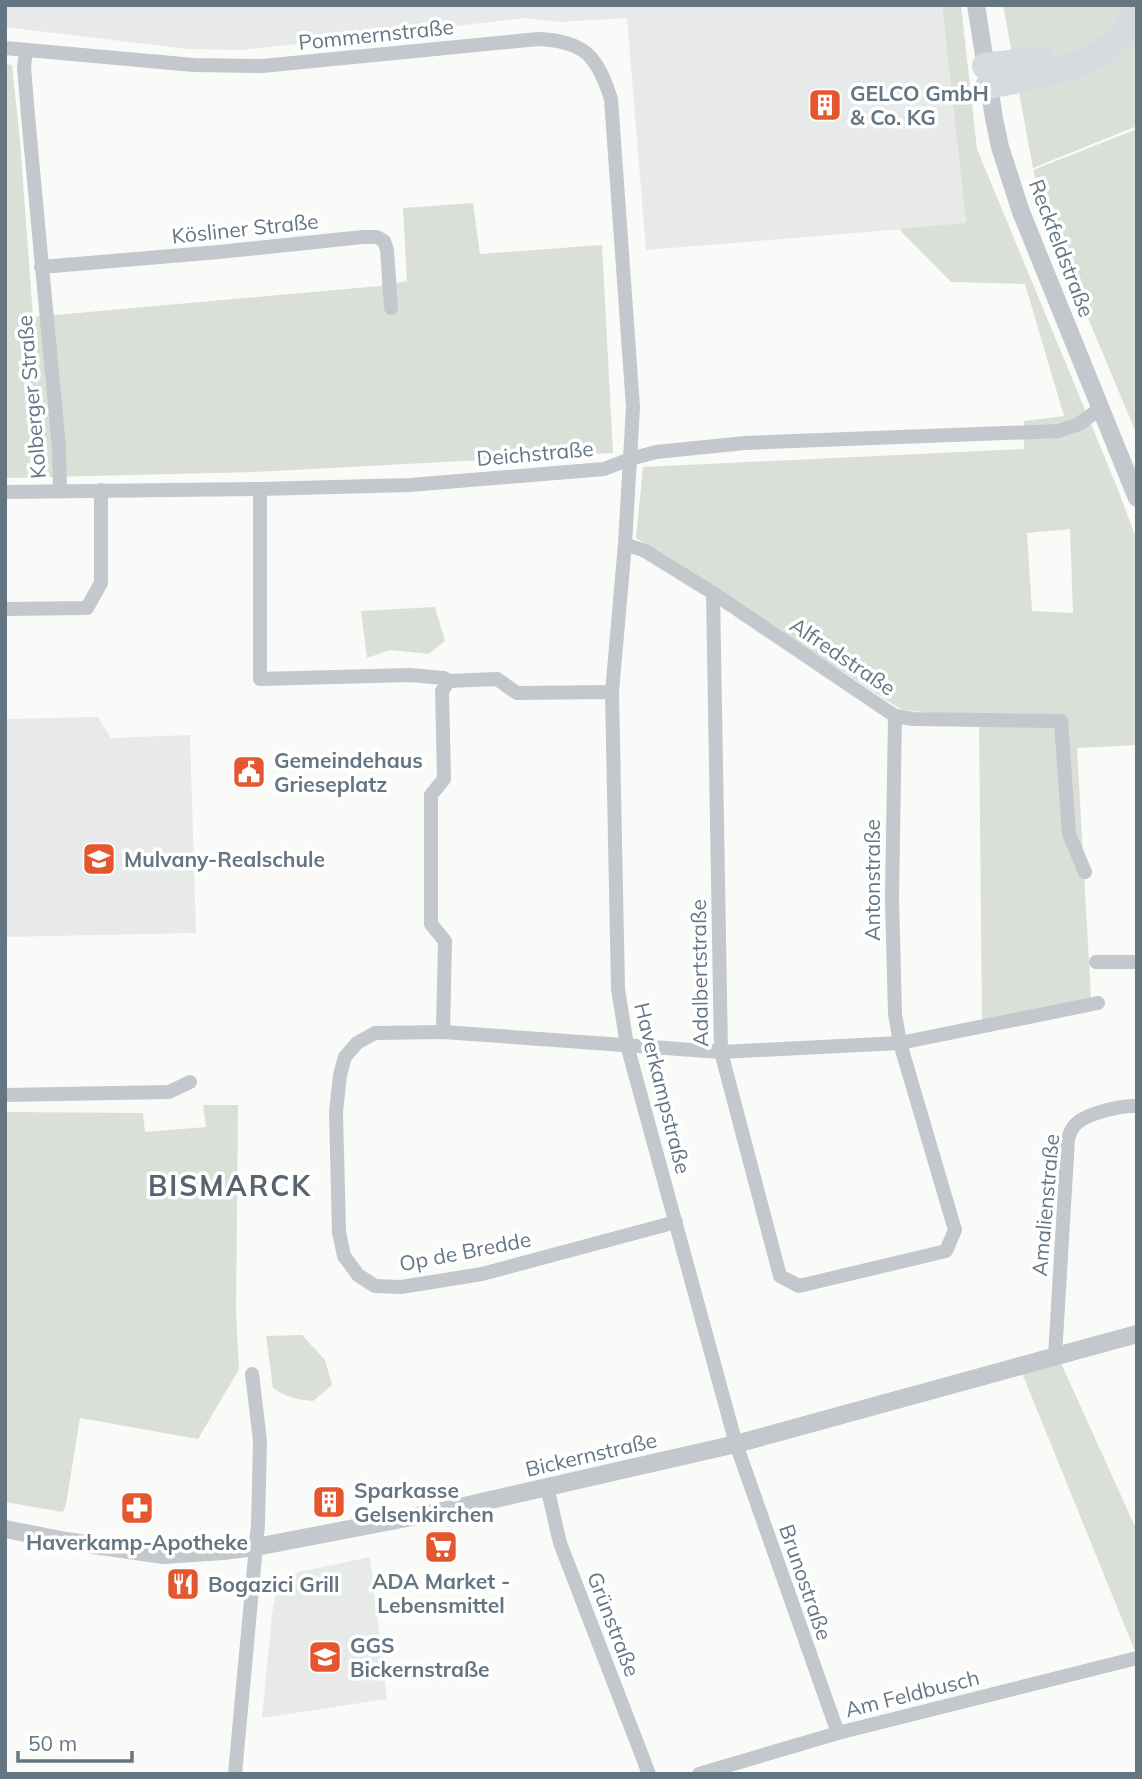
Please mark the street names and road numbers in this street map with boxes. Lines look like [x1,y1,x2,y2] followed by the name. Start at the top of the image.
[297,13,455,55] street label: Pommernstraße
[1024,176,1100,320] street label: Reckfeldstraße
[170,207,320,249] street label: Kösliner Straße
[11,314,51,480] street label: Kolberger Straße
[475,435,595,471] street label: Deichstraße
[785,611,901,701] street label: Alfredstraße
[859,819,885,941] street label: Antonstraße
[685,899,713,1047] street label: Adalbertstraße
[629,1000,697,1176] street label: Haverkampstraße
[1026,1133,1064,1277] street label: Amalienstraße
[397,1225,533,1277] street label: Op de Bredde
[523,1426,659,1482] street label: Bickernstraße
[774,1521,838,1643] street label: Brunostraße
[582,1568,646,1680] street label: Grünstraße
[842,1664,982,1722] street label: Am Feldbusch

